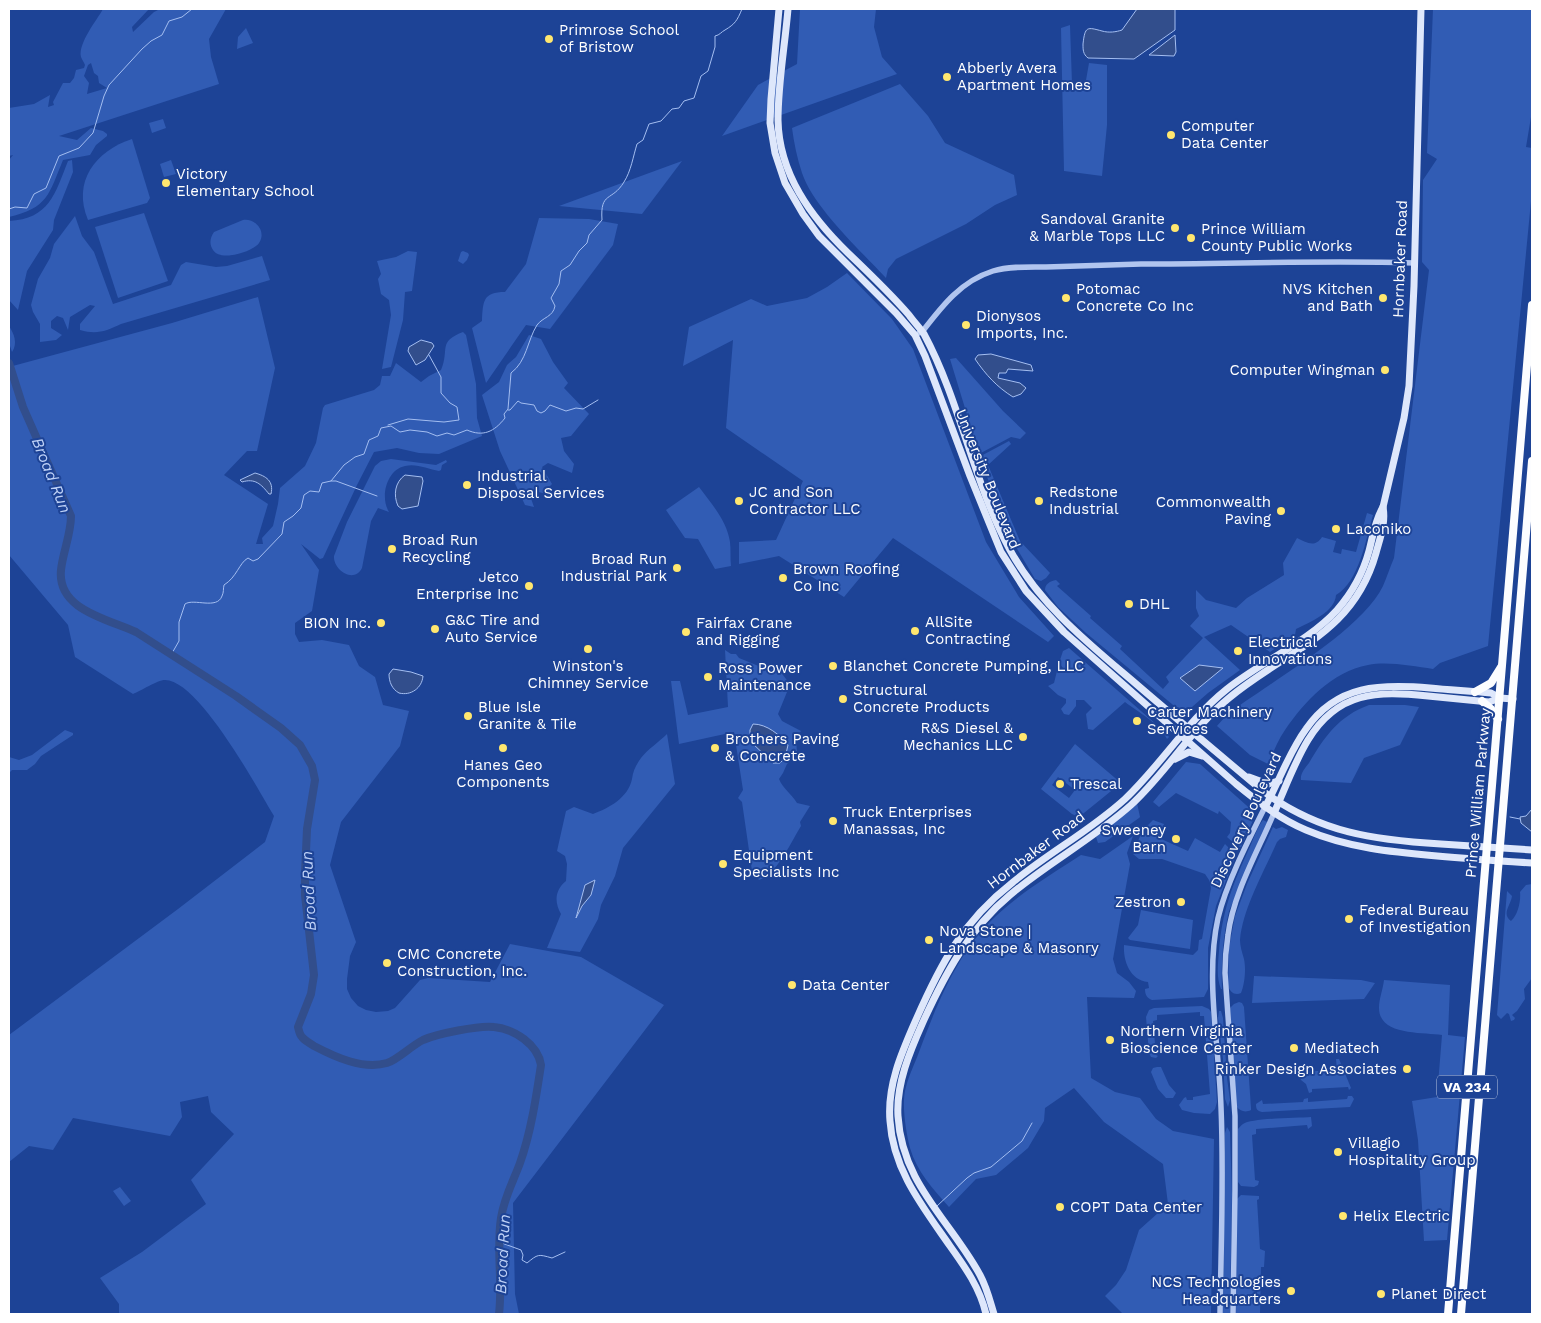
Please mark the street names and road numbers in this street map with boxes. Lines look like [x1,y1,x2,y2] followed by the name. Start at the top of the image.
[1389,200,1411,318] street label: Hornbaker Road
[952,406,1024,552] street label: University Boulevard
[1462,707,1494,879] street label: Prince William Parkway
[1207,749,1285,891] street label: Discovery Boulevard
[984,807,1088,893] street label: Hornbaker Road
[1437,1076,1497,1098] road number: VA 234

